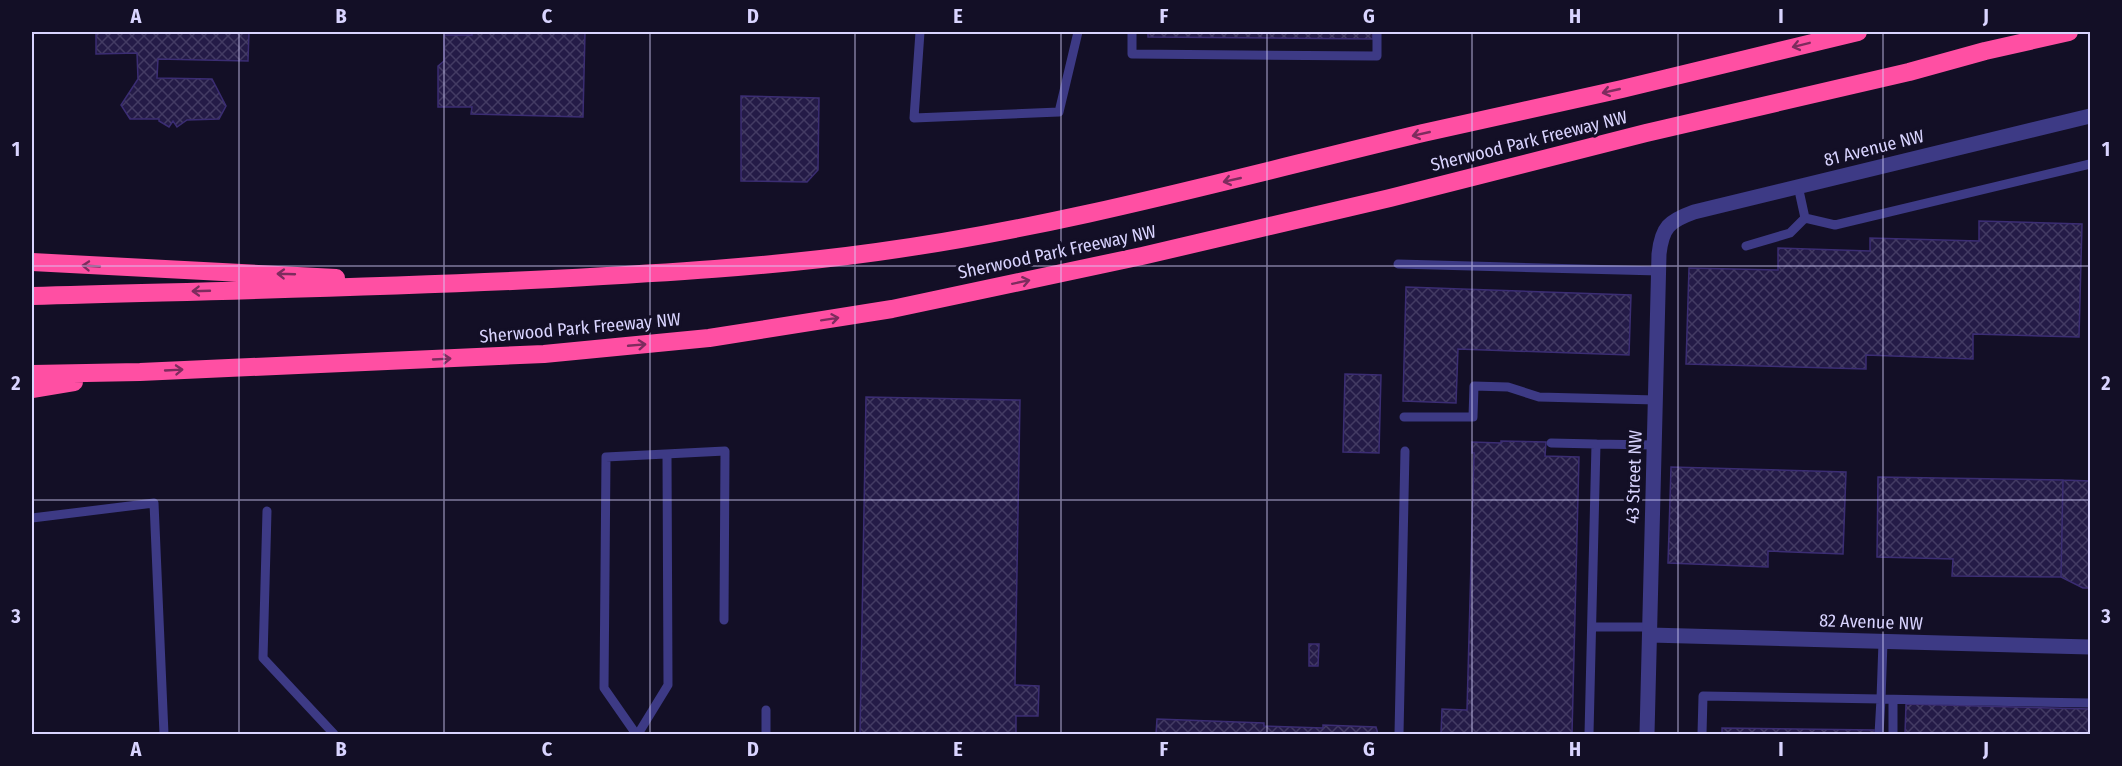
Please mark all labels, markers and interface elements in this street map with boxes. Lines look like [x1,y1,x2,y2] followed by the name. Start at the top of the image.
[130,4,143,28] text: A
[335,4,347,28] text: B
[542,4,553,28] text: C
[747,4,759,28] text: D
[953,4,963,28] text: E
[1160,4,1169,28] text: F
[1363,4,1375,28] text: G
[1569,4,1581,28] text: H
[1778,4,1784,28] text: I
[1982,4,1989,28] text: J
[1791,40,1810,52] one-way arrow
[1602,86,1621,97] one-way arrow
[1428,106,1630,176] street label: Sherwood Park Freeway NW
[1822,125,1927,171] street label: 81 Avenue NW
[1412,128,1431,140] one-way arrow
[12,137,20,161] text: 1
[2102,137,2110,161] text: 1
[1222,175,1241,187] one-way arrow
[956,220,1159,284] street label: Sherwood Park Freeway NW
[81,261,101,272] one-way arrow
[276,268,296,280] one-way arrow
[1012,275,1031,287] one-way arrow
[192,285,212,297] one-way arrow
[478,308,682,348] street label: Sherwood Park Freeway NW
[820,313,839,324] one-way arrow
[626,339,646,350] one-way arrow
[432,353,452,364] one-way arrow
[163,365,183,376] one-way arrow
[10,371,21,395] text: 2
[2100,371,2111,395] text: 2
[1621,429,1647,524] street label: 43 Street NW
[10,604,21,628] text: 3
[2100,604,2111,628] text: 3
[1819,609,1924,635] street label: 82 Avenue NW
[130,737,143,761] text: A
[335,737,347,761] text: B
[542,737,553,761] text: C
[747,737,759,761] text: D
[953,737,963,761] text: E
[1160,737,1169,761] text: F
[1363,737,1375,761] text: G
[1569,737,1581,761] text: H
[1778,737,1784,761] text: I
[1982,737,1989,761] text: J

